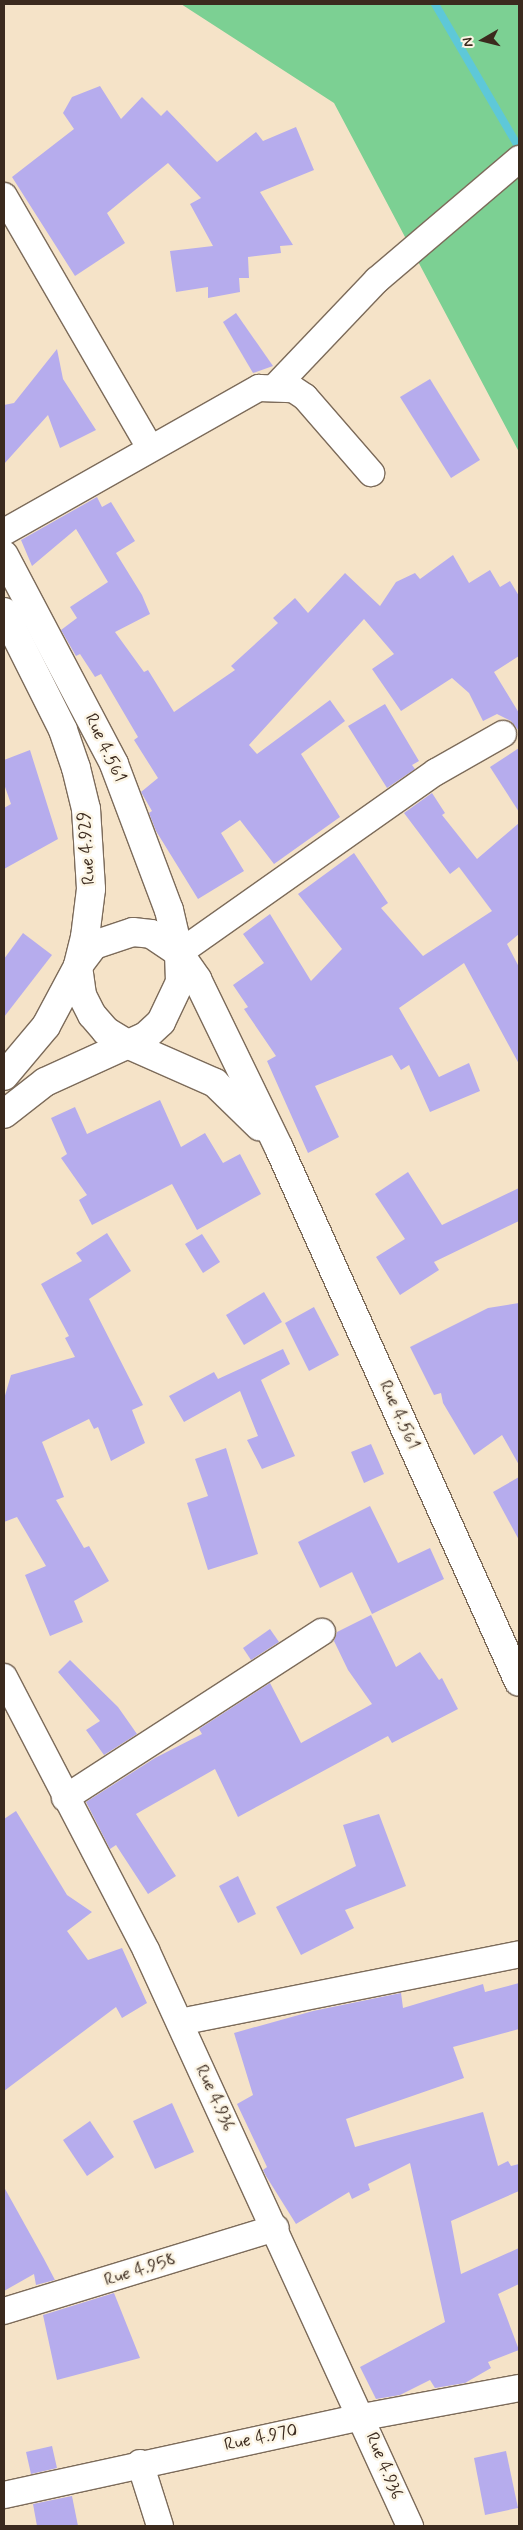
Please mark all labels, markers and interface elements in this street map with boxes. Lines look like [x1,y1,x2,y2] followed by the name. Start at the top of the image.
[458,15,508,65] north arrow
[459,36,478,48] text: N
[80,710,130,786] street label: Rue 4.561
[74,811,100,885] street label: Rue 4.929
[374,1377,424,1453] street label: Rue 4.561
[190,2061,240,2135] street label: Rue 4.936
[101,2249,179,2291] street label: Rue 4.958
[222,2420,300,2456] street label: Rue 4.970
[360,2429,408,2503] street label: Rue 4.936

